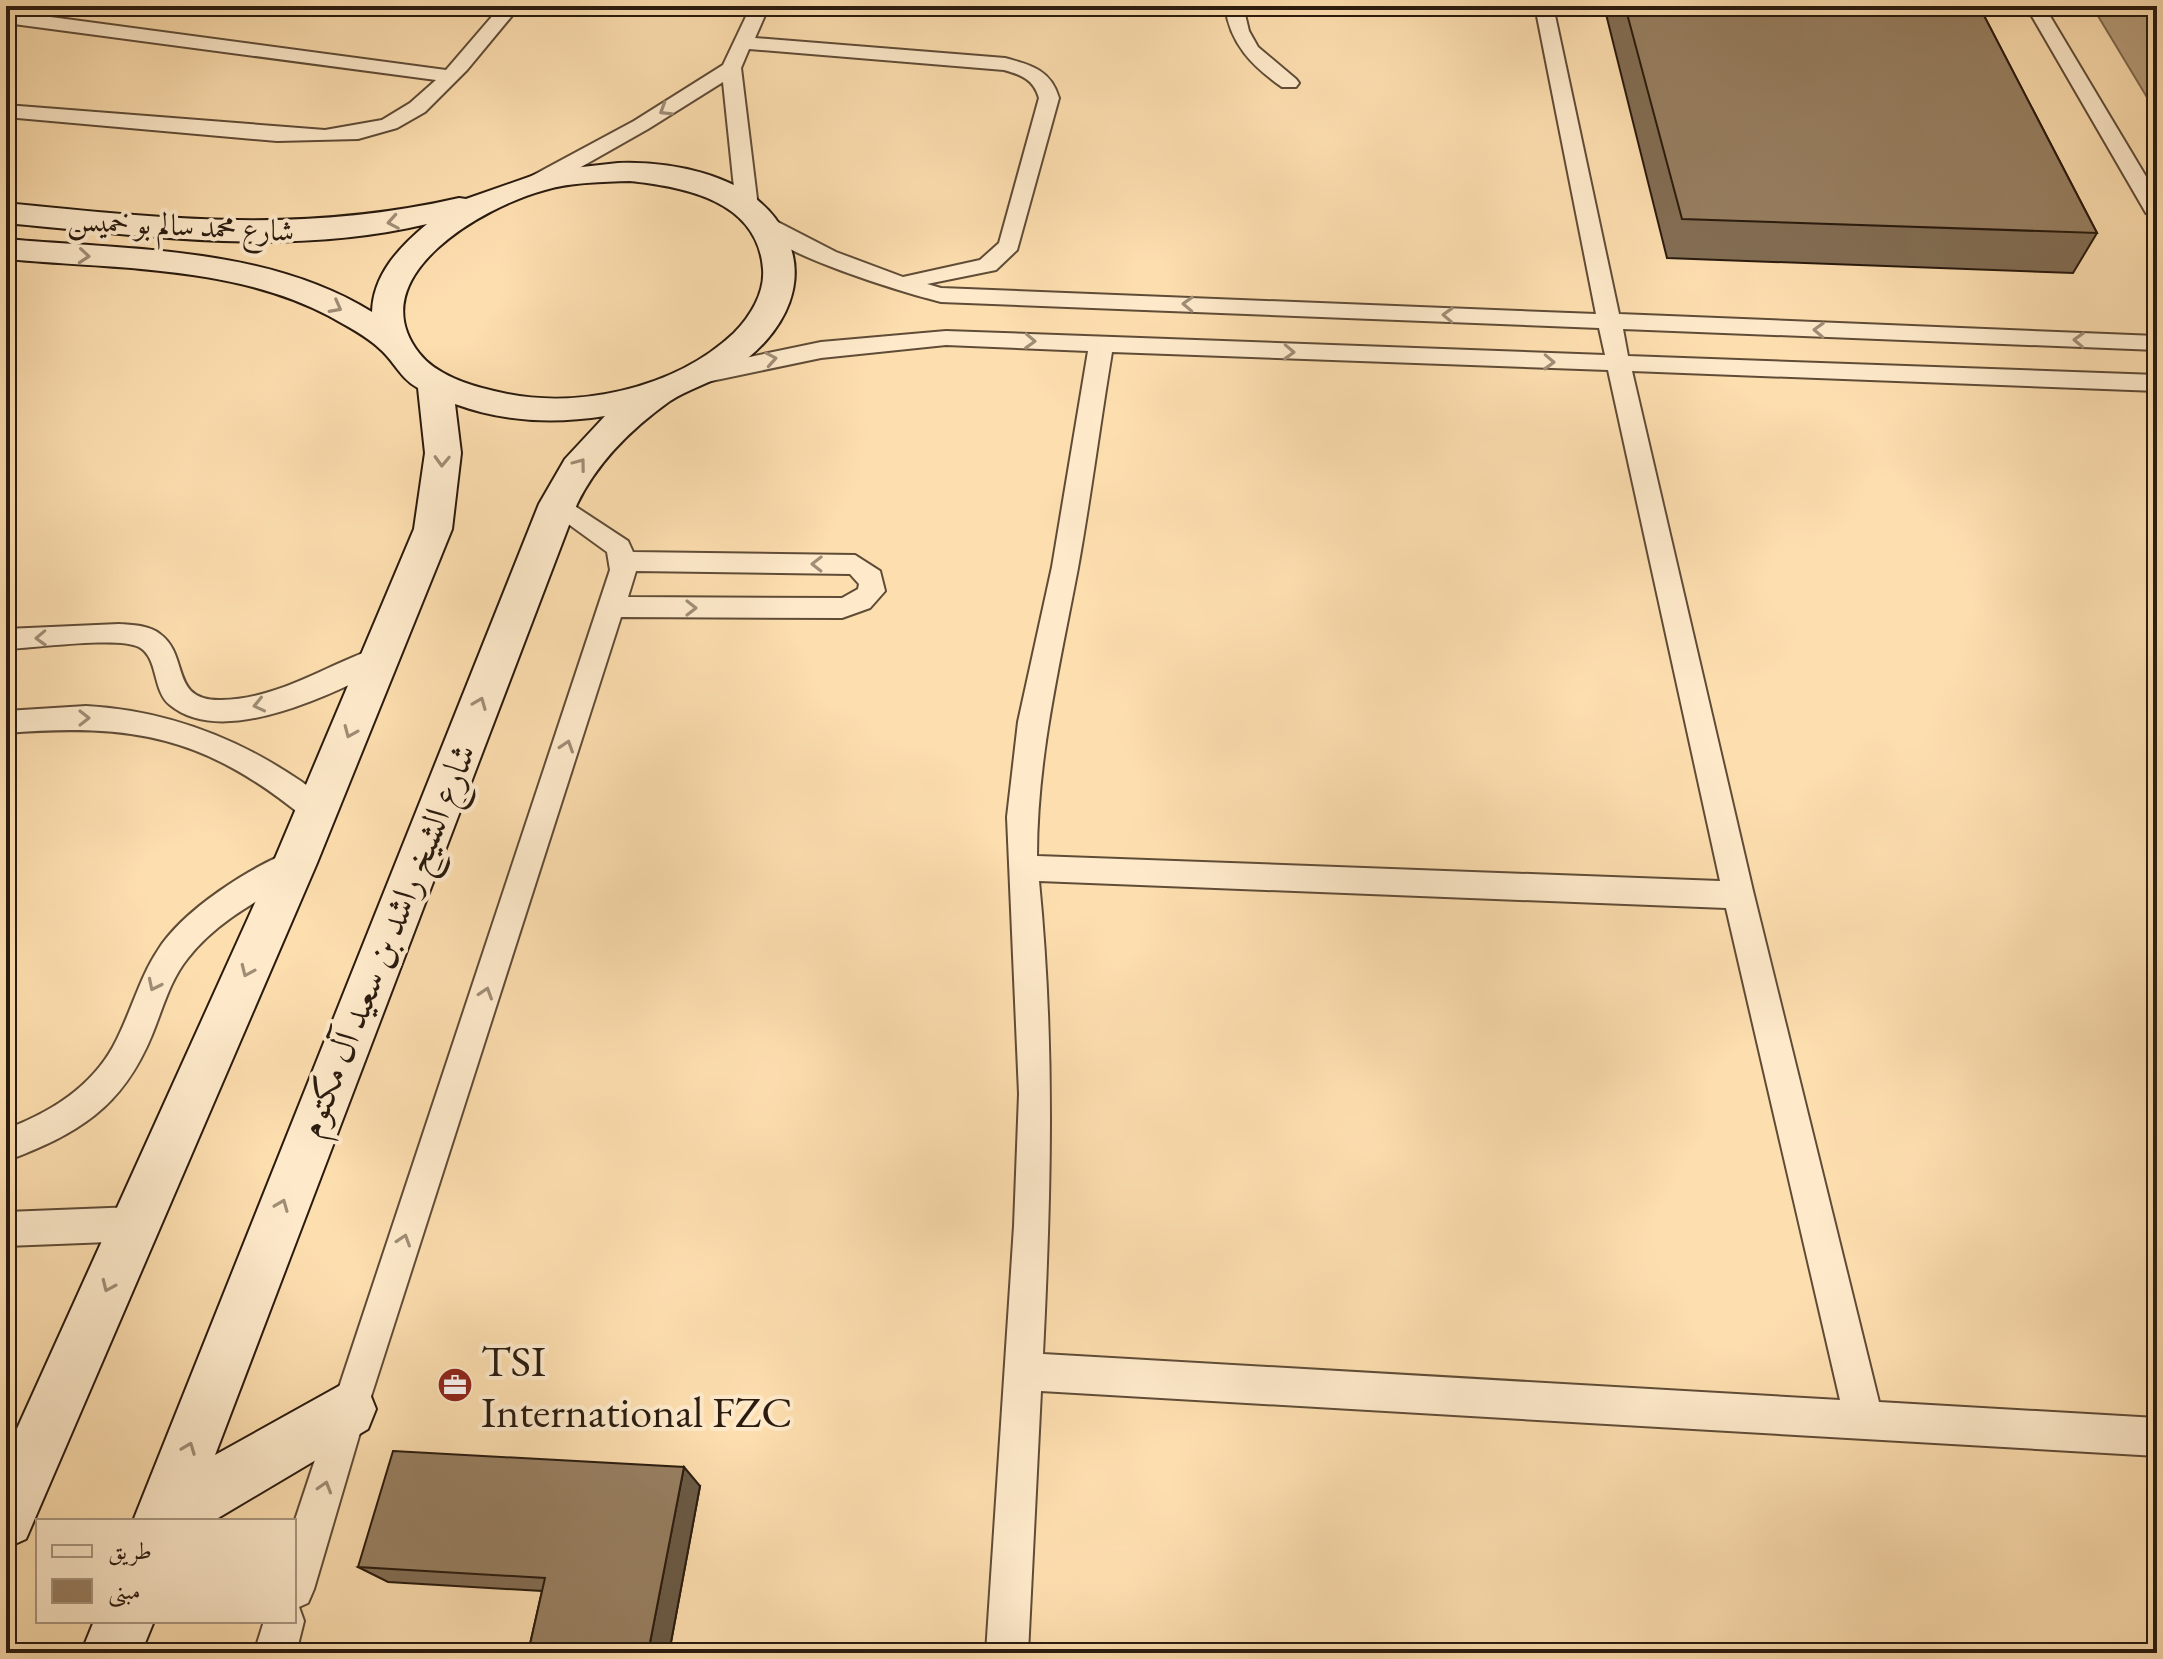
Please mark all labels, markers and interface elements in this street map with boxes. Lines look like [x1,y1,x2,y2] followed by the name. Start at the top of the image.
[659,100,674,116] one-way arrow
[66,200,295,257] street label: شارع محمد سالم بو خميس
[386,212,400,229] one-way arrow
[78,248,91,265] one-way arrow
[1181,296,1194,313] one-way arrow
[328,297,343,312] one-way arrow
[1441,306,1454,323] one-way arrow
[1812,321,1825,338] one-way arrow
[2072,332,2085,349] one-way arrow
[1024,333,1037,350] one-way arrow
[1283,343,1296,360] one-way arrow
[764,352,778,369] one-way arrow
[1543,354,1556,371] one-way arrow
[434,456,451,468] one-way arrow
[571,458,585,473] one-way arrow
[810,555,823,573] one-way arrow
[685,599,698,617] one-way arrow
[34,629,47,646] one-way arrow
[252,695,266,712] one-way arrow
[470,697,487,711] one-way arrow
[78,709,91,727] one-way arrow
[344,724,360,738] one-way arrow
[286,736,495,1147] street label: شارع الشيخ راشد بن سعيد آل مكتوم
[558,740,574,754] one-way arrow
[241,963,257,977] one-way arrow
[148,977,164,992] one-way arrow
[477,987,493,1000] one-way arrow
[272,1199,289,1213] one-way arrow
[395,1234,411,1248] one-way arrow
[102,1277,118,1292] one-way arrow
[481,1332,792,1440] place label: TSI International FZC
[436,1366,474,1404] office icon: TSI International FZC
[179,1442,196,1456] one-way arrow
[316,1481,332,1495] one-way arrow
[36,1519,296,1623] legend
[108,1535,152,1566] text: طريق
[108,1575,141,1608] text: مبنى

